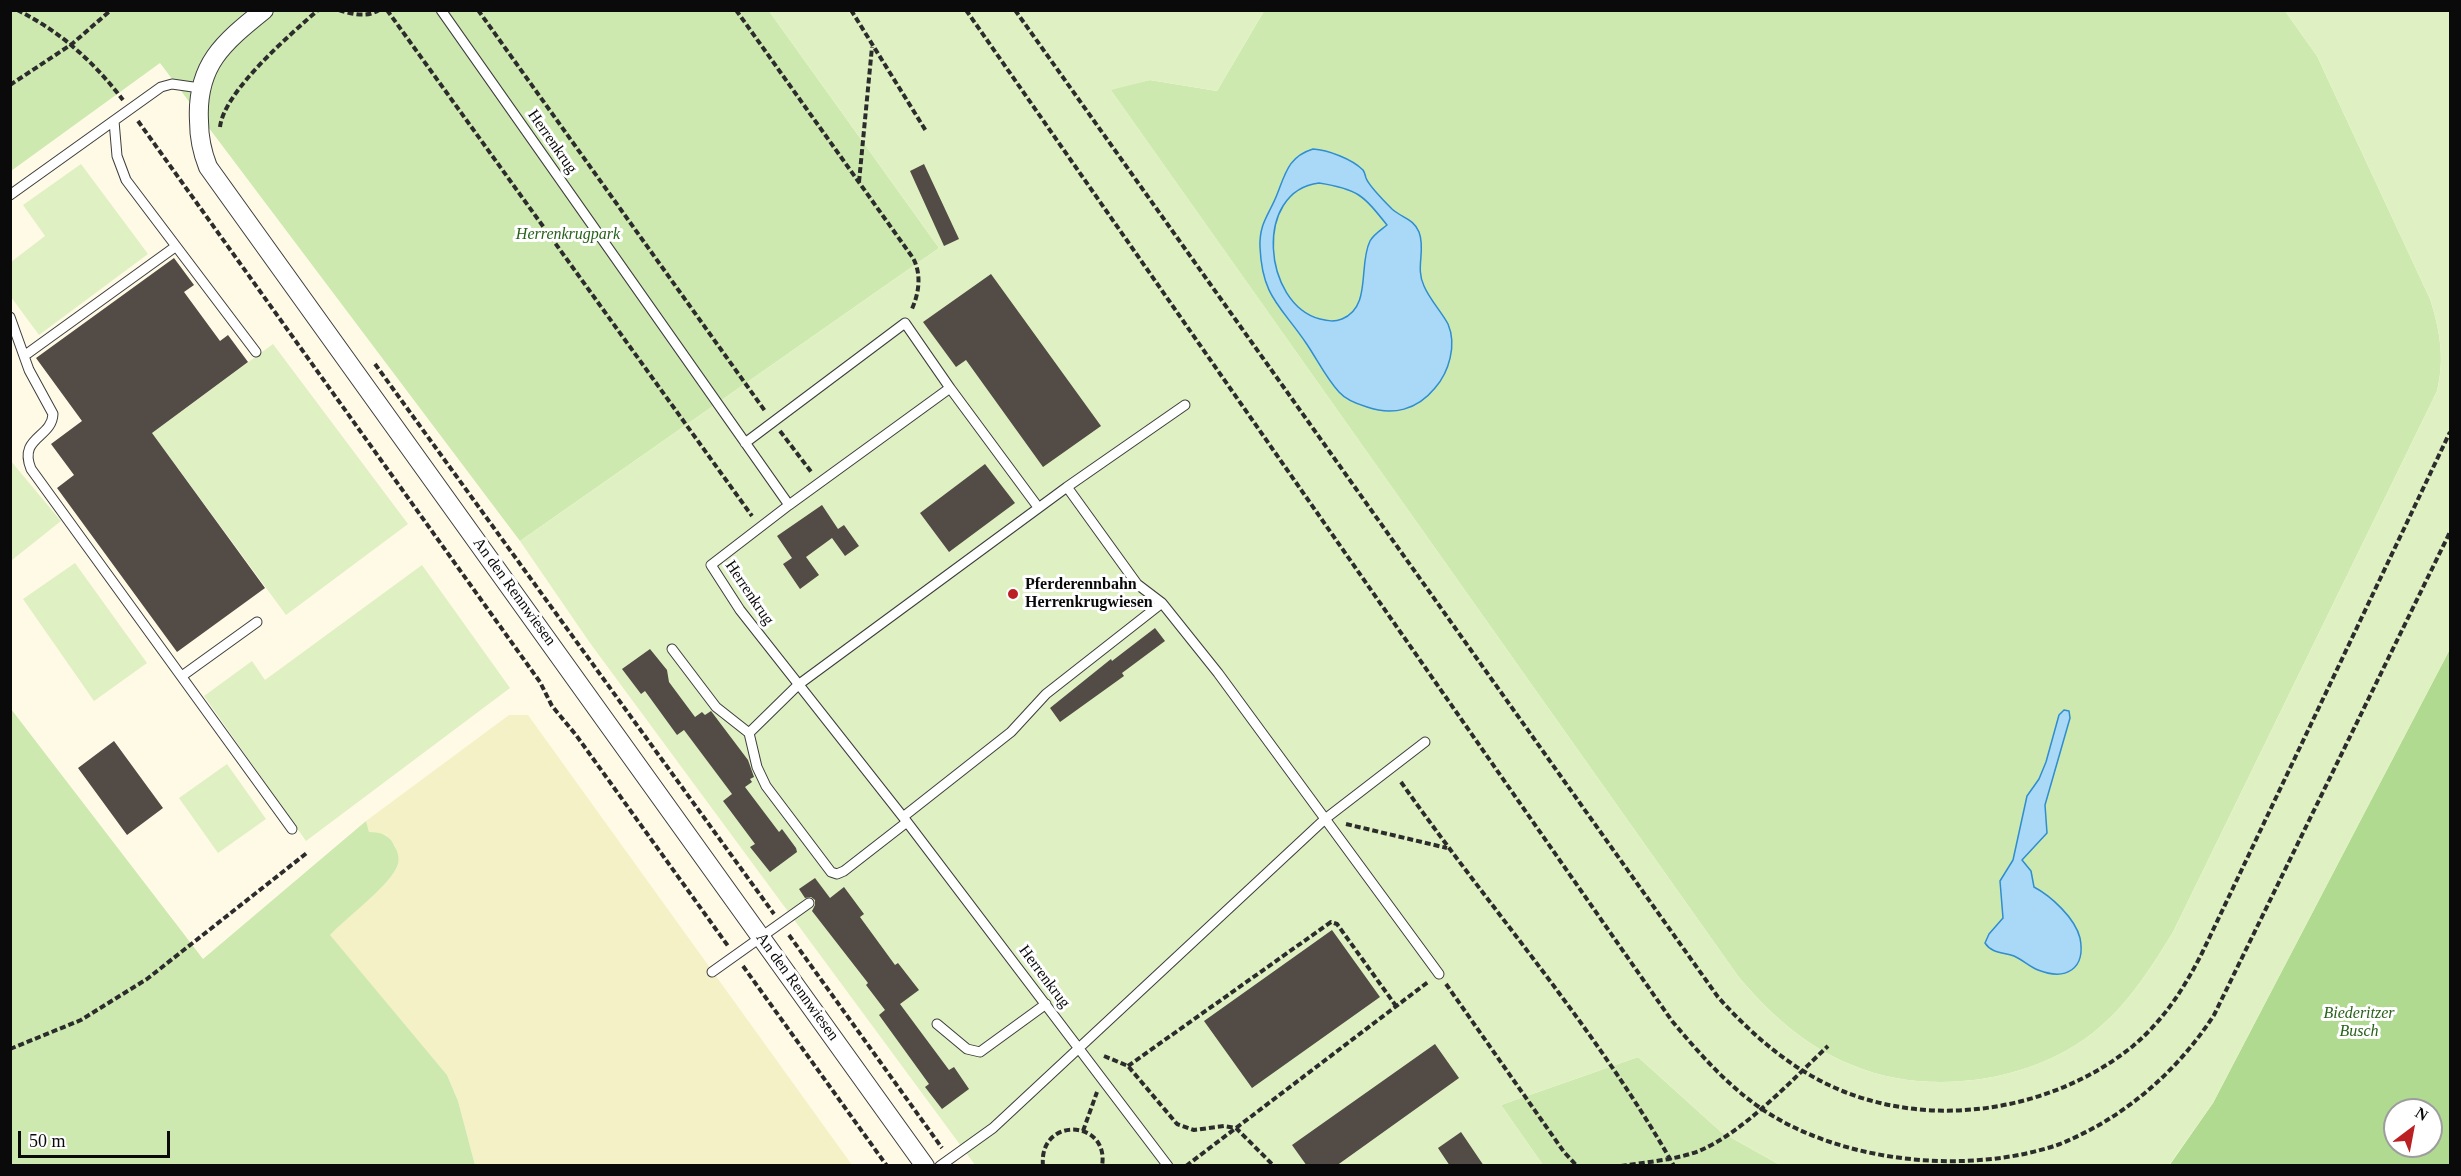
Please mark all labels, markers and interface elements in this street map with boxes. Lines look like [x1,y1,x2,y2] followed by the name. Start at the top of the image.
[523,106,581,178] street label: Herrenkrug
[516,225,620,245] park label: Herrenkrugpark
[468,534,560,650] street label: An den Rennwiesen
[720,557,778,629] street label: Herrenkrug
[1025,575,1153,613] place label: Pferderennbahn Herrenkrugwiesen
[1006,587,1020,601] marker: Pferderennbahn Herrenkrugwiesen
[751,929,843,1045] street label: An den Rennwiesen
[1014,942,1074,1012] street label: Herrenkrug
[2323,1004,2395,1042] park label: Biederitzer Busch
[2383,1098,2443,1158] north arrow
[2412,1104,2431,1124] text: N
[21,1119,172,1157] scale bar
[29,1131,66,1151] text: 50 m

